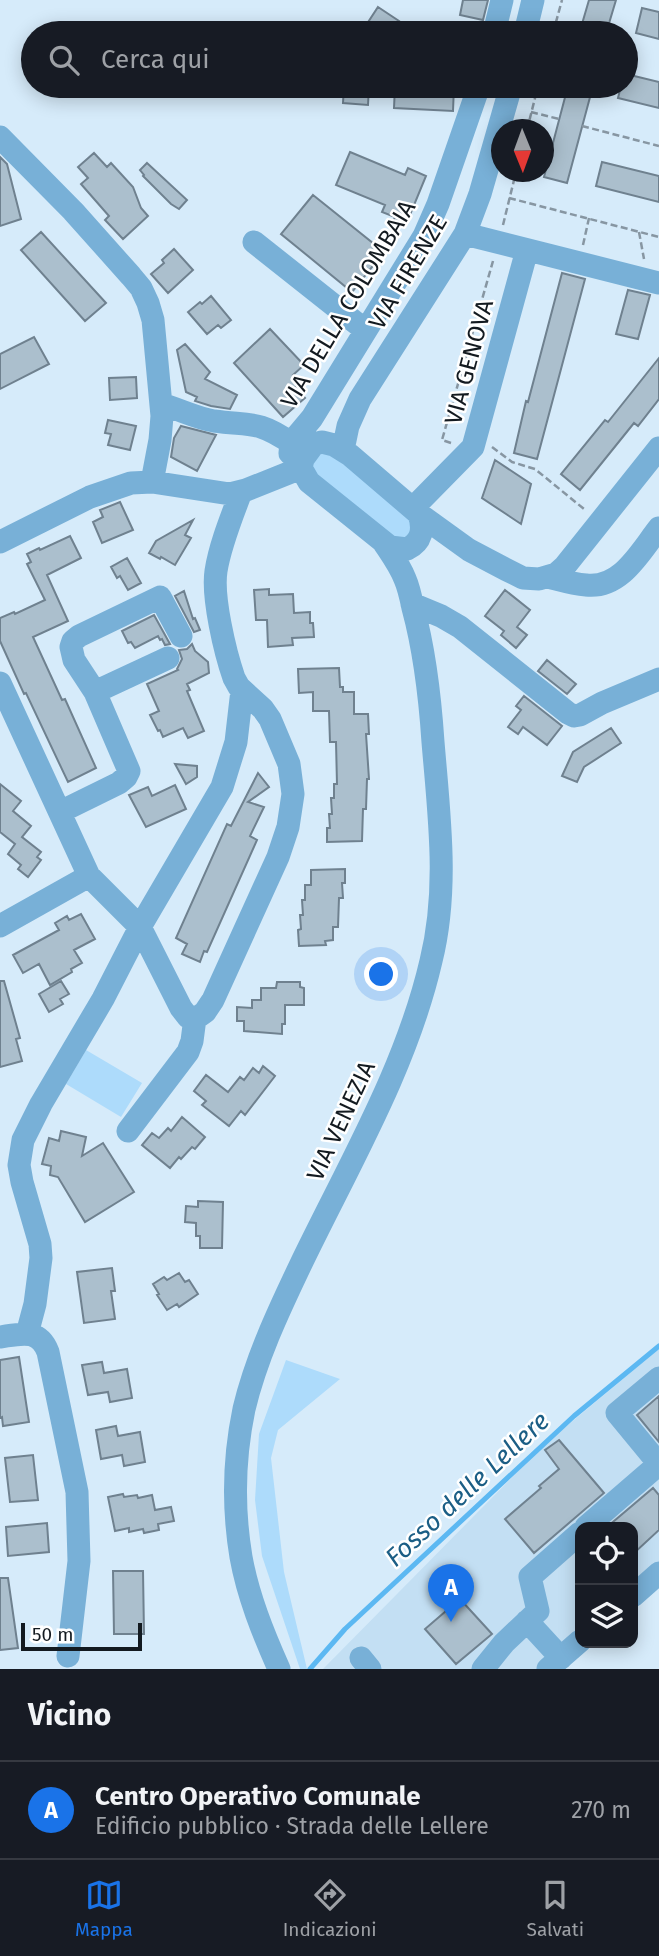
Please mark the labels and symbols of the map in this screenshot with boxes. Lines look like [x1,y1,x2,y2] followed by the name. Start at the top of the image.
[491,119,554,182] north arrow
[275,195,421,413] street label: VIA DELLA COLOMBAIA
[363,210,453,334] street label: VIA FIRENZE
[439,296,499,428] street label: VIA GENOVA
[364,957,398,991] your location
[301,1056,381,1185] street label: VIA VENEZIA
[379,1406,556,1573] water label: Fosso delle Lellere
[428,1564,474,1622] pin: A
[21,1620,142,1652] scale bar

